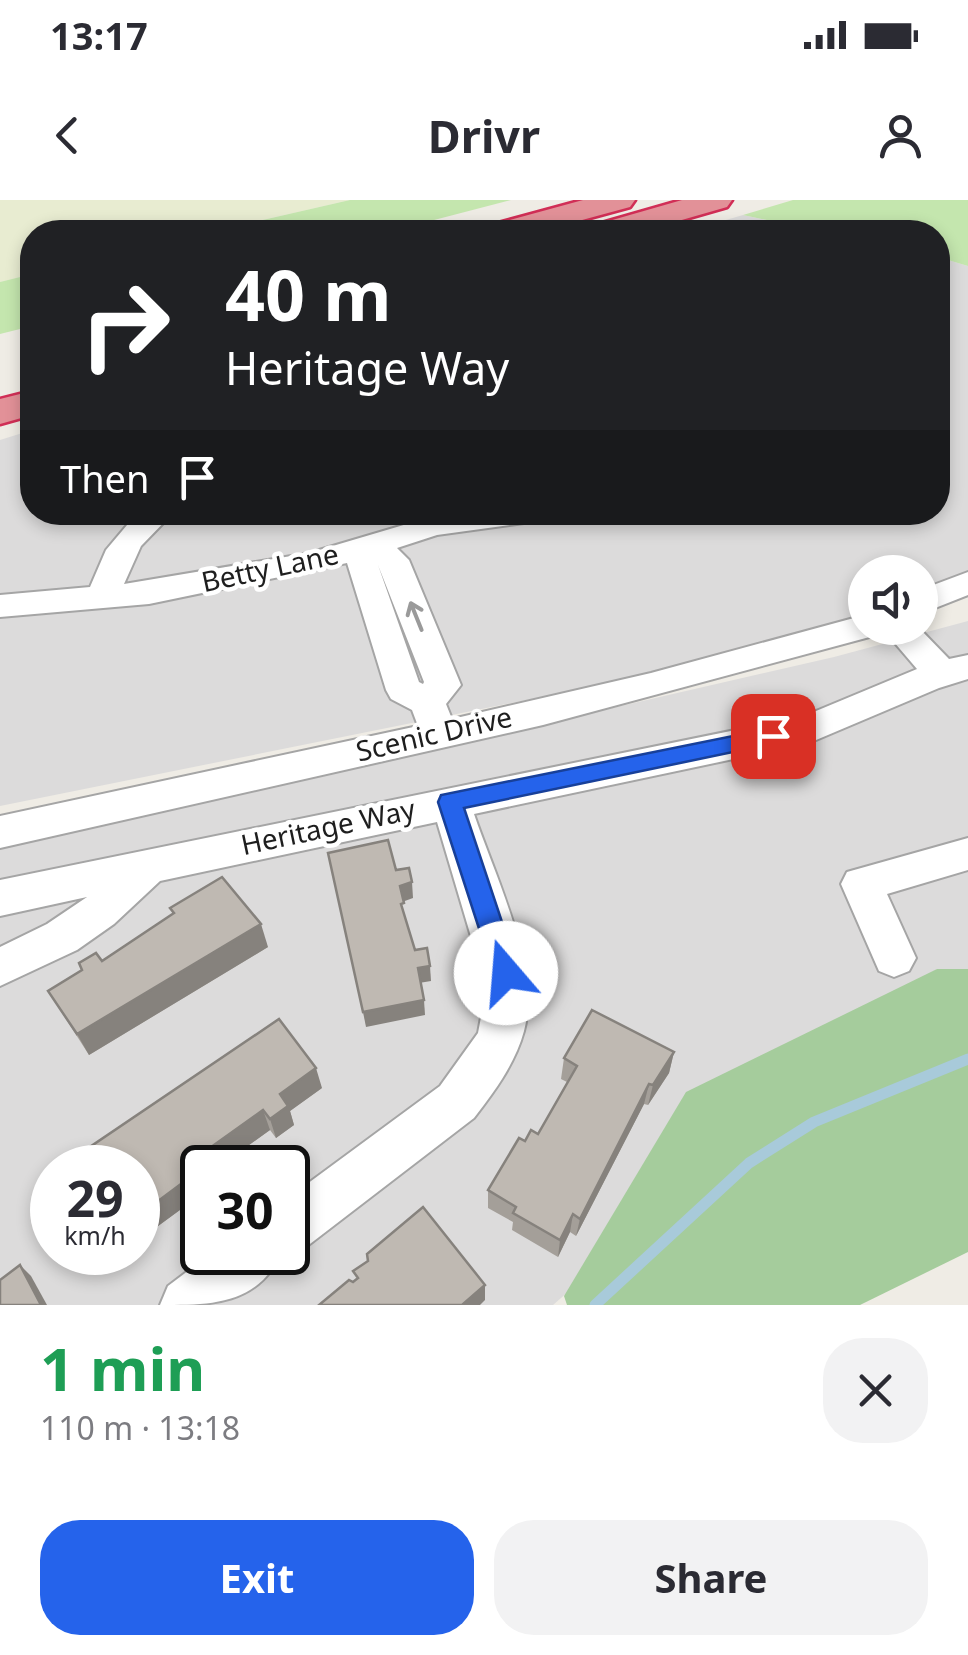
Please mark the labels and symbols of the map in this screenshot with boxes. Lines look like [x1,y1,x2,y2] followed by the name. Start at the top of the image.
[198,534,342,600] street label: Betty Lane
[405,601,423,632] one-way arrow
[731,694,816,779] pin
[352,697,516,769] street label: Scenic Drive
[237,789,419,863] street label: Heritage Way
[454,921,558,1025] position arrow
[180,1145,310,1275] speed limit sign: 30

